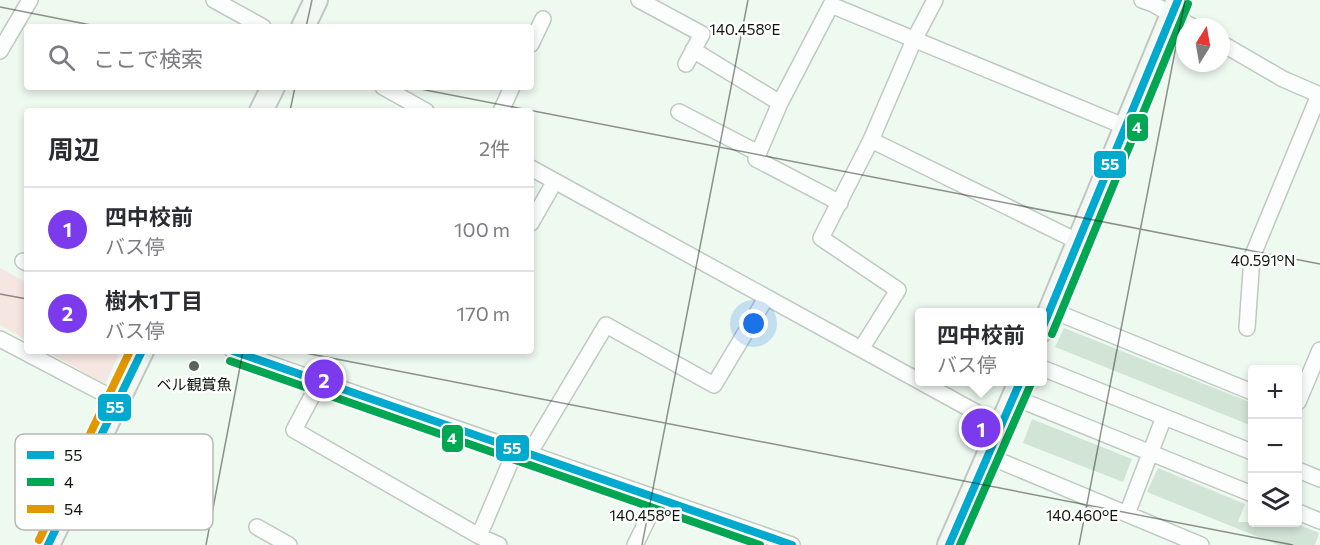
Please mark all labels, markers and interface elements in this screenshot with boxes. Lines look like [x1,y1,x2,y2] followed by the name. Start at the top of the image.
[1176,18,1230,72] north arrow
[710,20,781,38] text: 140.458°E
[24,24,534,90] search box
[45,41,78,74] icon: search
[93,45,203,72] text: ここで検索
[1126,113,1149,142] line badge: 4
[1132,117,1142,136] text: 4
[48,133,100,164] text: 周辺
[479,136,510,160] text: 2件
[1093,150,1127,179] line badge: 55
[1101,154,1119,173] text: 55
[105,203,193,230] text: 四中校前
[63,217,72,241] text: 1
[454,217,510,241] text: 100 m
[105,234,165,258] text: バス停
[1231,251,1295,269] text: 40.591°N
[105,287,203,314] text: 樹木1丁目
[62,301,73,325] text: 2
[457,301,510,325] text: 170 m
[915,308,1047,386] popup
[739,309,768,338] your location
[105,318,165,342] text: バス停
[937,321,1025,348] text: 四中校前
[937,352,997,376] text: バス停
[304,356,344,401] pin: 2
[187,359,201,373] marker: ベル観賞魚
[1248,365,1302,527] map controls
[1248,365,1302,419] button: +
[156,375,232,393] place label: ベル観賞魚
[97,393,132,422] line badge: 55
[106,397,124,416] text: 55
[962,406,1000,450] pin: 1
[1248,419,1302,473] button: −
[441,424,464,453] line badge: 4
[447,428,457,447] text: 4
[15,434,213,530] legend
[495,434,530,462] line badge: 55
[503,438,521,457] text: 55
[64,445,82,464] text: 55
[64,472,74,491] text: 4
[1248,473,1302,527] button: layers
[64,499,83,518] text: 54
[610,506,681,524] text: 140.458°E
[1046,506,1118,524] text: 140.460°E

